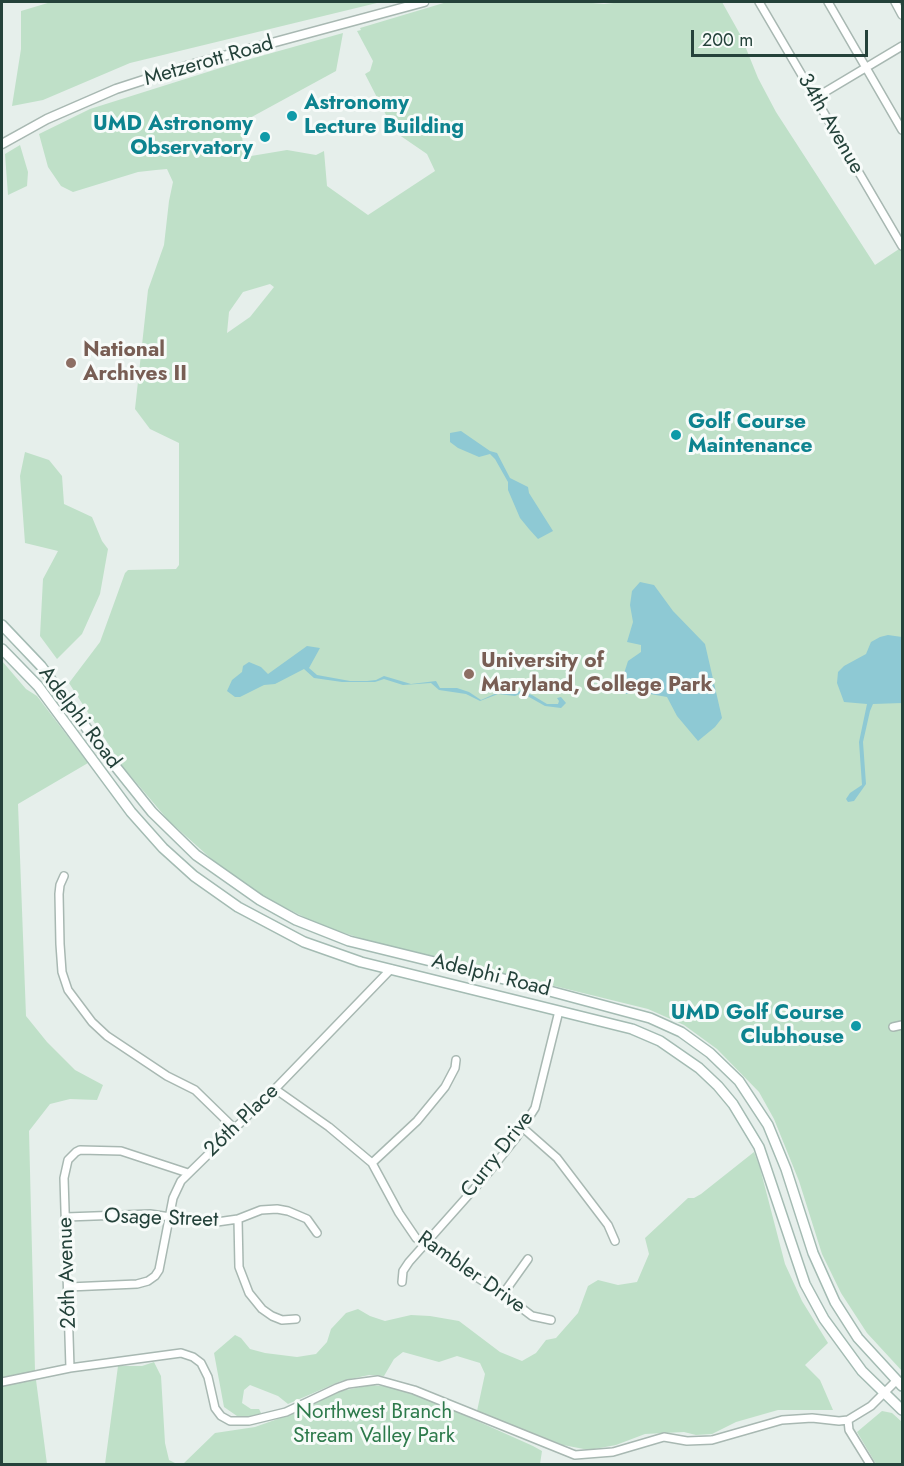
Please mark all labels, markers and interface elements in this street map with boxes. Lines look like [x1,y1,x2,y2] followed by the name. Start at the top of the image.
[694,18,871,56] scale bar
[702,27,753,53] text: 200 m
[142,32,276,92] street label: Metzerott Road
[791,69,869,179] street label: 34th Avenue
[304,91,464,141] place label: Astronomy Lecture Building
[285,109,299,123] marker: Astronomy Lecture Building
[93,112,253,162] place label: UMD Astronomy Observatory
[258,130,272,144] marker: UMD Astronomy Observatory
[83,338,187,388] place label: National Archives II
[64,356,78,370] marker: National Archives II
[688,410,812,460] place label: Golf Course Maintenance
[669,428,683,442] marker: Golf Course Maintenance
[481,649,713,699] place label: University of Maryland, College Park
[32,662,126,774] street label: Adelphi Road
[462,667,476,681] marker: University of Maryland, College Park
[429,949,553,1003] street label: Adelphi Road
[671,1001,844,1051] place label: UMD Golf Course Clubhouse
[849,1019,863,1033] marker: UMD Golf Course Clubhouse
[200,1079,284,1163] street label: 26th Place
[456,1107,540,1203] street label: Curry Drive
[103,1204,219,1234] street label: Osage Street
[53,1217,83,1329] street label: 26th Avenue
[412,1227,530,1319] street label: Rambler Drive
[293,1400,455,1450] park label: Northwest Branch Stream Valley Park

